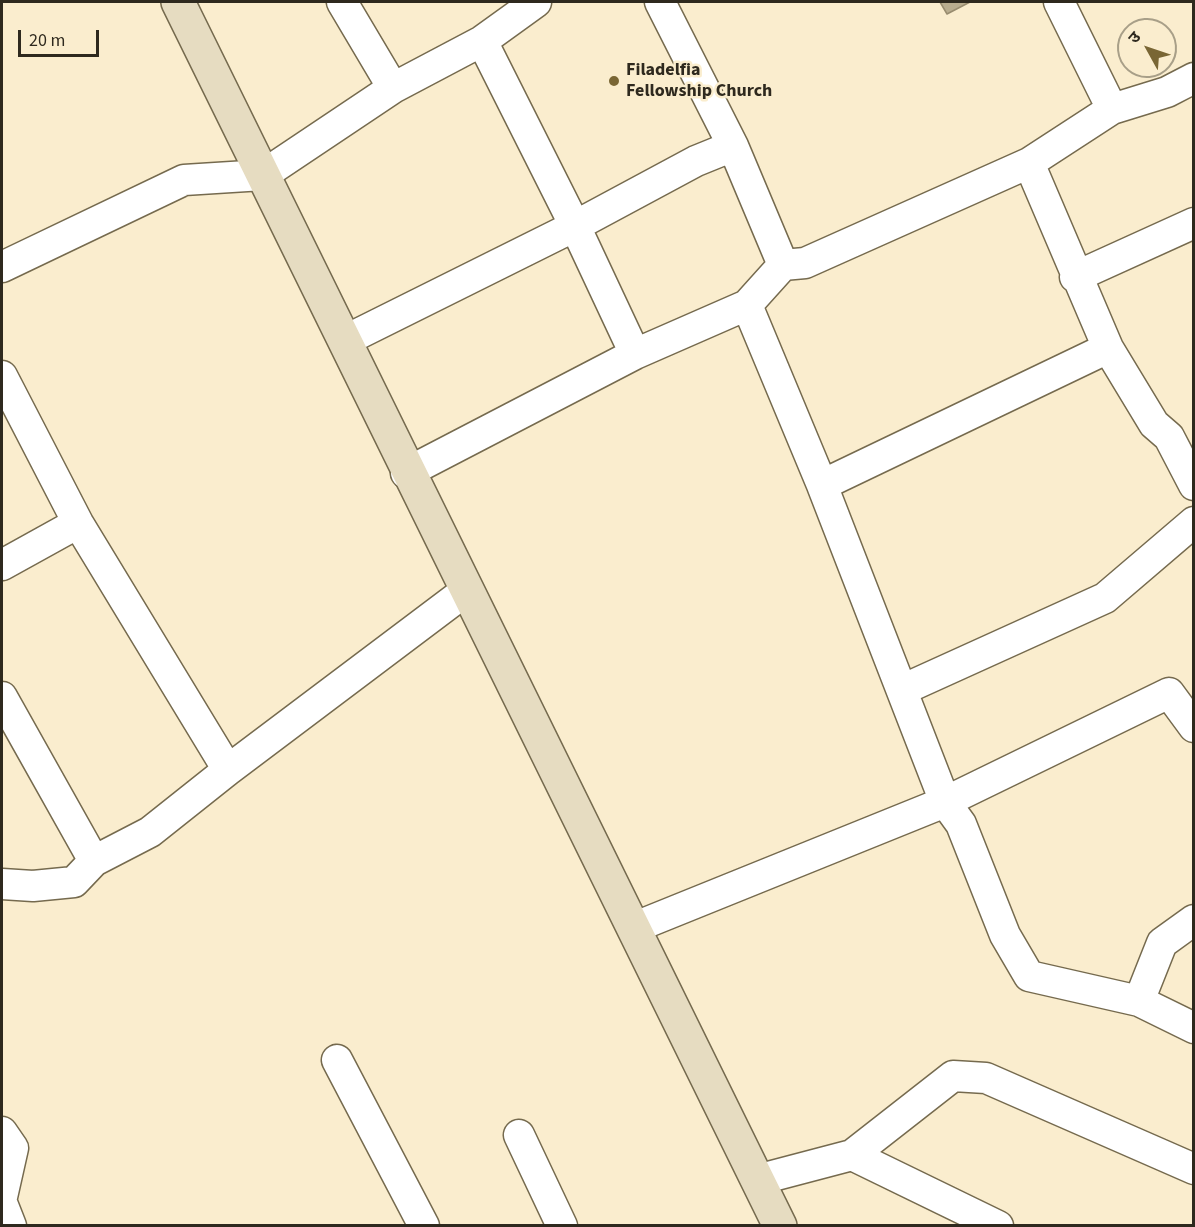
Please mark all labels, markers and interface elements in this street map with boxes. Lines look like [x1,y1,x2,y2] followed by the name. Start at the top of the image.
[21,18,102,56] scale bar
[1117,18,1177,78] north arrow
[1123,27,1146,48] text: उ
[29,28,65,53] text: 20 m
[626,60,772,103] place label: Filadelfia Fellowship Church
[607,74,621,88] marker: Filadelfia Fellowship Church

